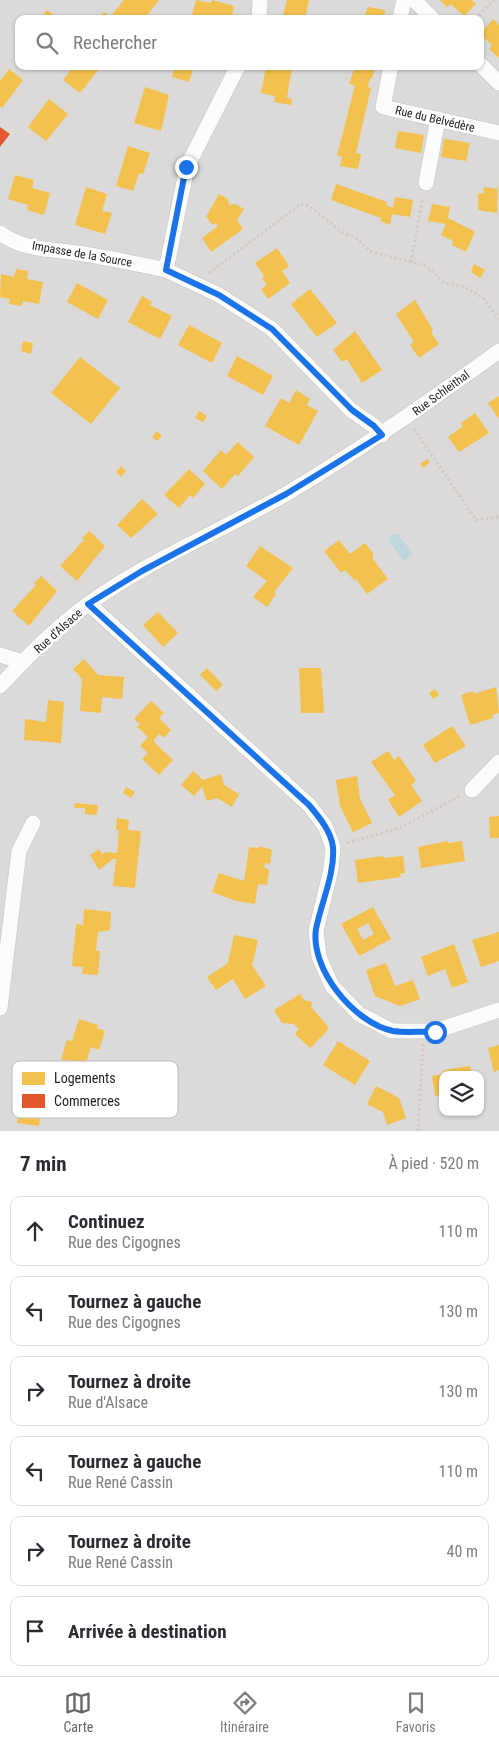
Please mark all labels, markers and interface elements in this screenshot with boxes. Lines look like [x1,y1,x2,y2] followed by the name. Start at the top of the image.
[15,15,484,70] search box
[33,29,61,57] icon: search
[73,31,157,54] text: Rechercher
[394,103,477,135] street label: Rue du Belvédère
[175,156,198,179] route end
[31,238,134,270] street label: Impasse de la Source
[410,368,472,418] street label: Rue Schleithal
[31,605,85,656] street label: Rue d'Alsace
[424,1021,447,1044] route start
[12,1061,178,1118] legend
[54,1070,116,1086] text: Logements
[439,1071,484,1116] map controls
[439,1071,484,1116] button: layers
[54,1093,120,1109] text: Commerces
[20,1152,67,1176] text: 7 min
[388,1154,479,1173] text: À pied · 520 m
[68,1210,145,1233] text: Continuez
[21,1217,49,1245] icon: ahead
[439,1222,478,1241] text: 110 m
[68,1233,181,1252] text: Rue des Cigognes
[68,1290,201,1313] text: Tournez à gauche
[21,1297,49,1325] icon: left
[439,1302,478,1321] text: 130 m
[68,1313,181,1332] text: Rue des Cigognes
[68,1370,191,1393] text: Tournez à droite
[21,1377,49,1405] icon: right
[439,1382,478,1401] text: 130 m
[68,1393,148,1412] text: Rue d'Alsace
[68,1450,201,1473] text: Tournez à gauche
[21,1457,49,1485] icon: left
[439,1462,478,1481] text: 110 m
[68,1473,173,1492] text: Rue René Cassin
[68,1530,191,1553] text: Tournez à droite
[21,1537,49,1565] icon: right
[446,1542,478,1561] text: 40 m
[68,1553,173,1572] text: Rue René Cassin
[21,1617,49,1645] icon: arrive
[68,1620,227,1643] text: Arrivée à destination
[63,1689,93,1735] tab: Carte
[220,1689,269,1735] tab: Itinéraire
[396,1689,436,1735] tab: Favoris

